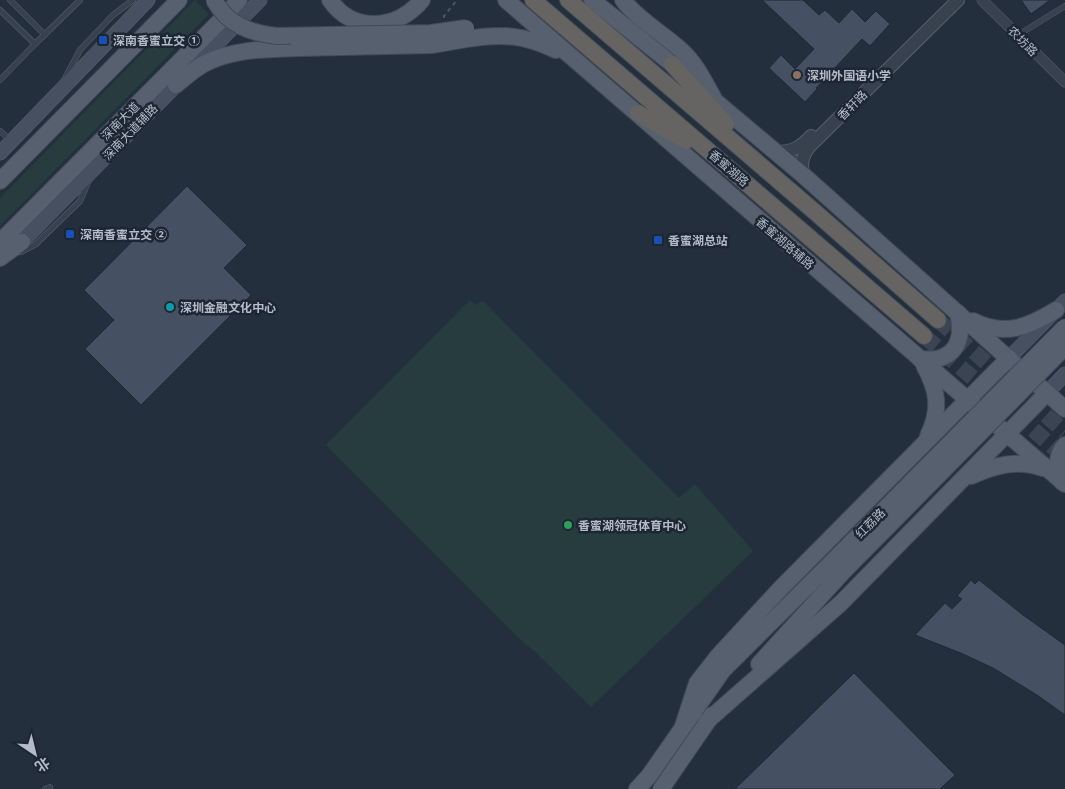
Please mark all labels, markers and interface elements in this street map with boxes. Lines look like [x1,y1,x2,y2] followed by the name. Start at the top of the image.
[1005,23,1041,59] street label: 农坊路
[113,33,200,48] place label: 深南香蜜立交 ①
[97,34,109,46] marker: 深南香蜜立交 ①
[807,68,891,83] place label: 深圳外国语小学
[791,69,803,81] marker: 深圳外国语小学
[834,87,870,123] street label: 香轩路
[98,99,142,143] street label: 深南大道
[100,101,160,163] street label: 深南大道辅路
[706,147,752,189] street label: 香蜜湖路
[753,214,817,272] street label: 香蜜湖路辅路
[80,227,167,242] place label: 深南香蜜立交 ②
[64,228,76,240] marker: 深南香蜜立交 ②
[668,233,728,248] place label: 香蜜湖总站
[652,234,664,246] marker: 香蜜湖总站
[180,300,276,315] place label: 深圳金融文化中心
[164,301,176,313] marker: 深圳金融文化中心
[852,505,888,541] street label: 红荔路
[578,518,686,533] place label: 香蜜湖领冠体育中心
[562,519,574,531] marker: 香蜜湖领冠体育中心
[10,729,60,779] north arrow
[32,753,53,776] text: 北

